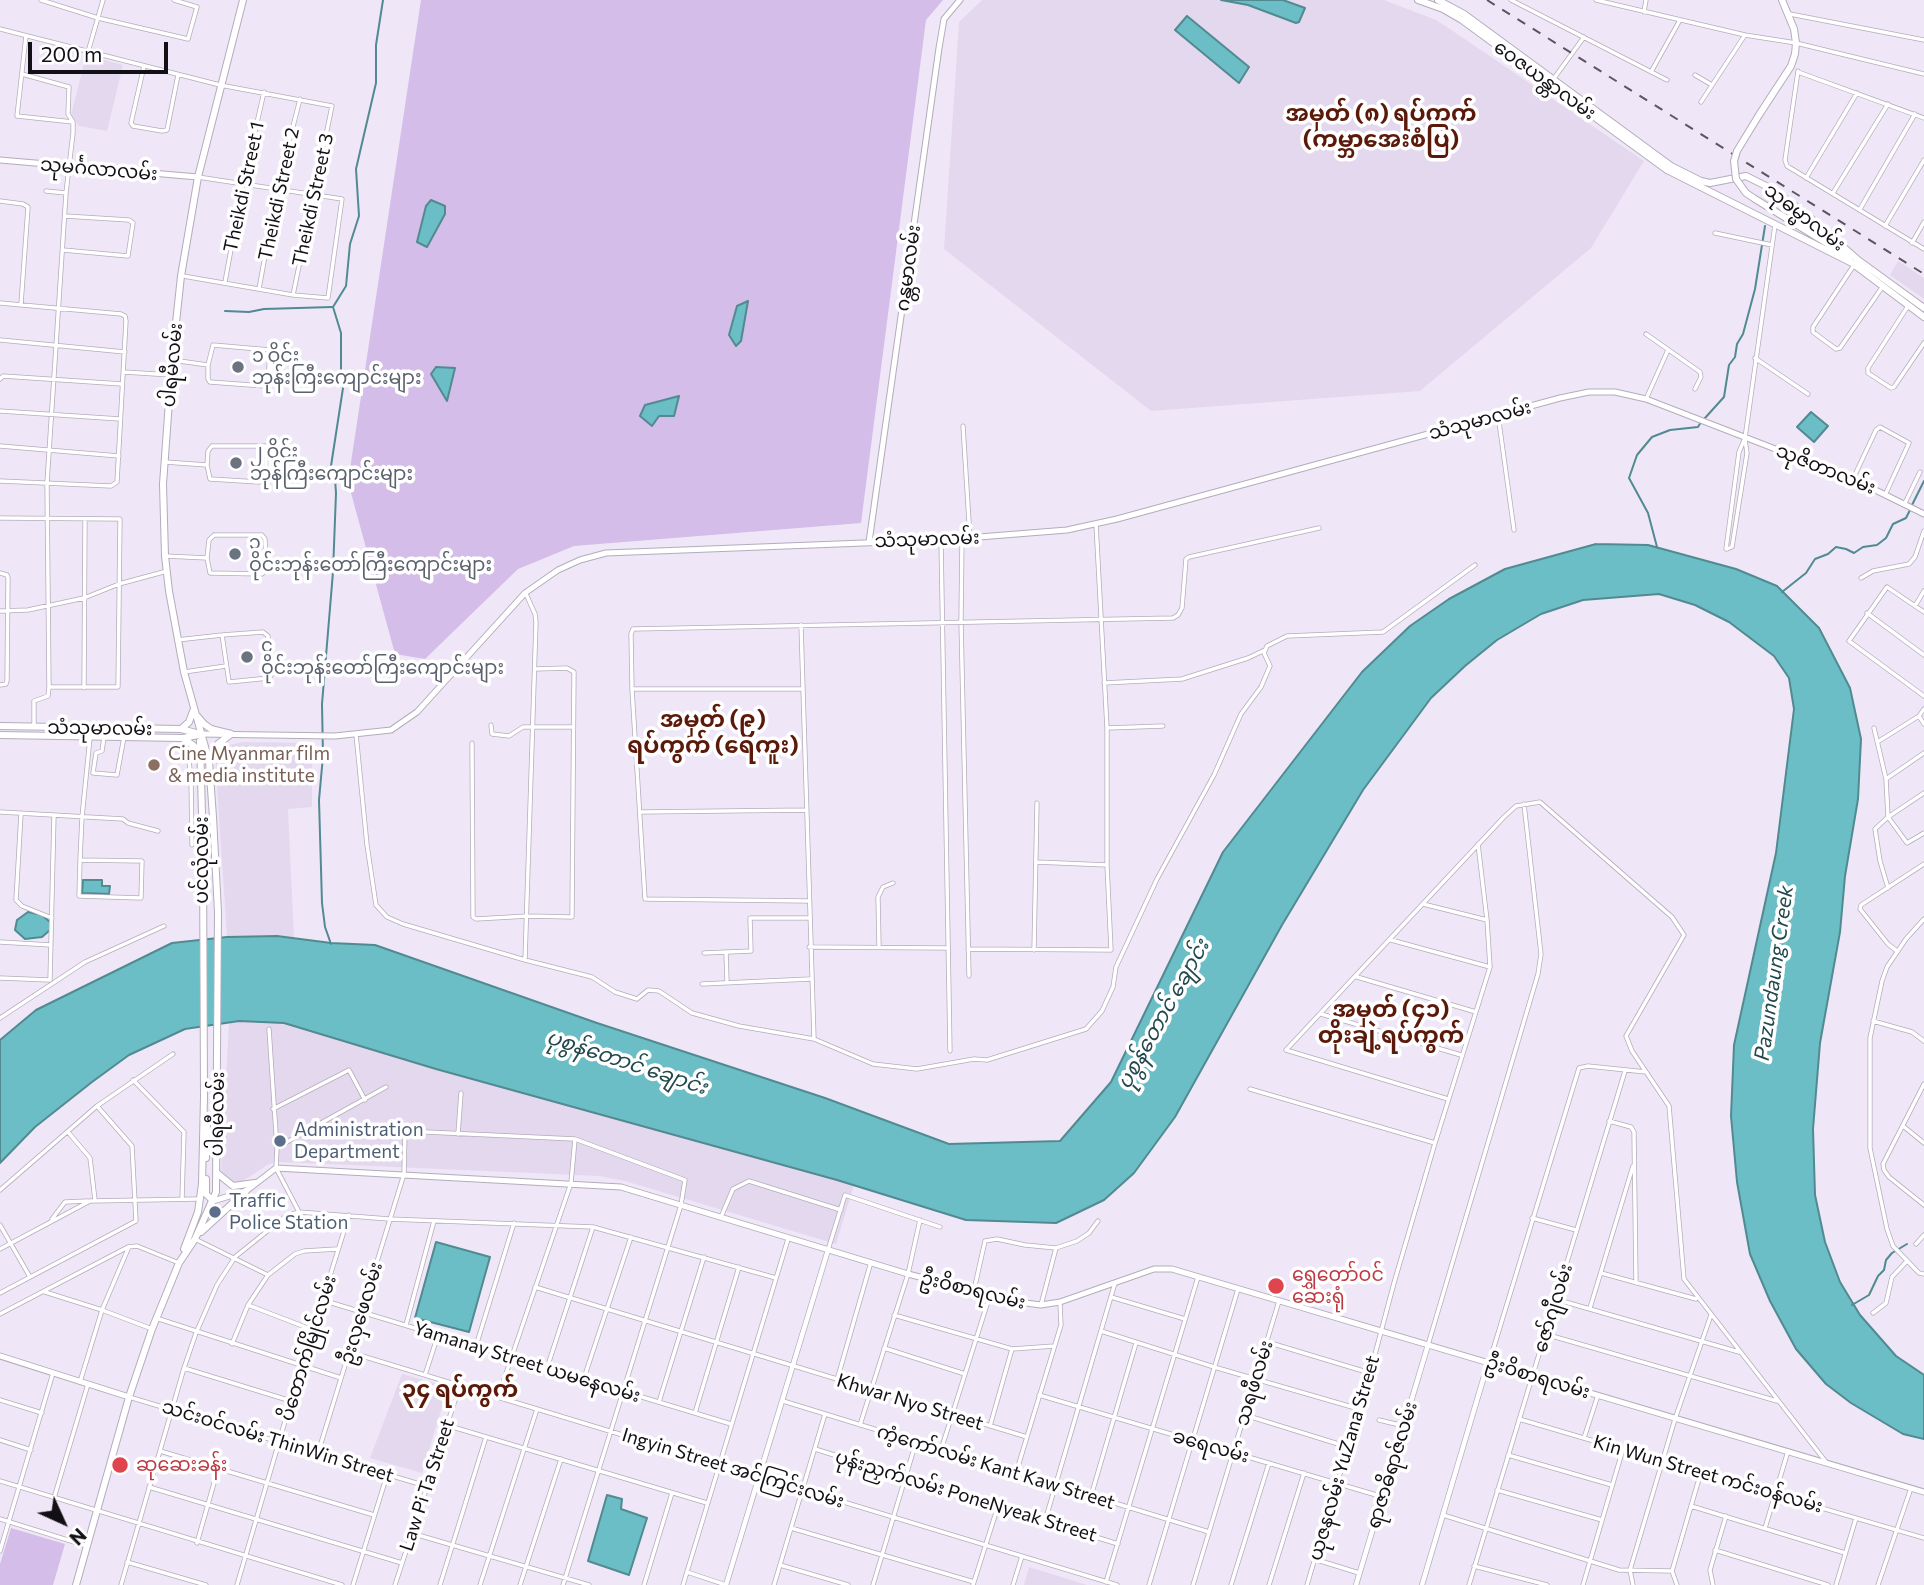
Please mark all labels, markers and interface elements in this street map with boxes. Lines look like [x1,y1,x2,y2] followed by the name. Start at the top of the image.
[32,28,172,72] scale bar
[1490,35,1600,125] street label: ဝေဇယန္တာလမ်း
[41,41,102,66] text: 200 m
[1285,99,1477,153] district label: အမှတ် (၈) ရပ်ကွက် (ကမ္ဘာအေးစံပြ)
[219,120,269,254] street label: Theikdi Street 1
[254,125,304,263] street label: Theikdi Street 2
[288,131,338,269] street label: Theikdi Street 3
[39,153,159,185] street label: သုမင်္ဂလာလမ်း
[1760,178,1850,256] street label: သုဓမ္မာလမ်း
[891,223,925,313] street label: ဂန္တမာလမ်း
[157,322,187,408] street label: ပါရမီလမ်း
[252,345,422,389] place label: ၁ ဝိုင်း ဘုန်းကြီးကျောင်းများ
[230,359,246,375] marker: ၁ ဝိုင်း ဘုန်းကြီးကျောင်းများ
[1426,395,1534,445] street label: သံသုမာလမ်း
[1773,439,1879,499] street label: သုဇိတာလမ်း
[250,441,413,485] place label: ၂ ဝိုင်း ဘုန်ကြီးကျောင်းများ
[228,455,244,471] marker: ၂ ဝိုင်း ဘုန်ကြီးကျောင်းများ
[874,526,980,552] street label: သံသုမာလမ်း
[249,532,492,576] place label: ၃ ဝိုင်းဘုန်းတော်ကြီးကျောင်းများ
[227,546,243,562] marker: ၃ ဝိုင်းဘုန်းတော်ကြီးကျောင်းများ
[261,635,504,679] place label: ၄ ဝိုင်းဘုန်းတော်ကြီးကျောင်းများ
[239,649,255,665] marker: ၄ ဝိုင်းဘုန်းတော်ကြီးကျောင်းများ
[627,705,799,759] district label: အမှတ် (၉) ရပ်ကွက် (ရေကူး)
[47,716,153,740] street label: သံသုမာလမ်း
[168,743,330,787] place label: Cine Myanmar film & media institute
[146,757,162,773] marker: Cine Myanmar film & media institute
[191,816,213,904] street label: ပင်လုံလမ်း
[1749,884,1799,1062] water label: Pazundaung Creek
[1111,935,1215,1093] water label: ပုစွန်တောင် ချောင်း
[1318,995,1464,1049] district label: အမှတ် (၄၁) တိုးချဲ့ရပ်ကွက်
[544,1024,710,1100] water label: ပုစွန်တောင် ချောင်း
[205,1071,229,1157] street label: ပါရမီလမ်း
[294,1119,424,1163] place label: Administration Department
[272,1133,288,1149] marker: Administration Department
[229,1190,348,1234] place label: Traffic Police Station
[207,1204,223,1220] marker: Traffic Police Station
[335,1259,387,1367] street label: ဦးလှဖေလမ်း
[1529,1261,1577,1355] street label: ဇော်ဂျီလမ်း
[1292,1264,1384,1308] place label: ရွှေတော်ဝင် ဆေးရုံ
[918,1266,1028,1314] street label: ဦးဝိစာရလမ်း
[275,1272,341,1424] street label: ပိတောက်မြိုင်လမ်း
[1266,1276,1286,1296] marker: ရွှေတော်ဝင် ဆေးရုံ
[411,1317,643,1407] street label: Yamanay Street ယမနေလမ်း
[1230,1338,1278,1428] street label: သရဖီလမ်း
[1483,1350,1593,1404] street label: ဦးဝိစာရလမ်း
[1304,1353,1384,1563] street label: ယုဇနလမ်း YuZana Street
[834,1369,986,1435] street label: Khwar Nyo Street
[402,1375,518,1403] district label: ၃၄ ရပ်ကွက်
[159,1395,397,1487] street label: သင်းဝင်လမ်း ThinWin Street
[1362,1399,1422,1531] street label: ရာဇာဓိရာဇ်လမ်း
[395,1416,459,1554] street label: Law Pi Ta Street
[874,1420,1118,1514] street label: ကံ့ကော်လမ်း Kant Kaw Street
[619,1423,847,1513] street label: Ingyin Street အင်ကြင်းလမ်း
[1170,1424,1252,1468] street label: ခရေလမ်း
[1591,1430,1825,1518] street label: Kin Wun Street ကင်းဝန်လမ်း
[832,1445,1100,1547] street label: ပုန်းညှက်လမ်း PoneNyeak Street
[136,1454,227,1476] place label: ဆုဆေးခန်း
[110,1455,130,1475] marker: ဆုဆေးခန်း
[28,1487,98,1557] north arrow
[65,1524,91,1550] text: N

